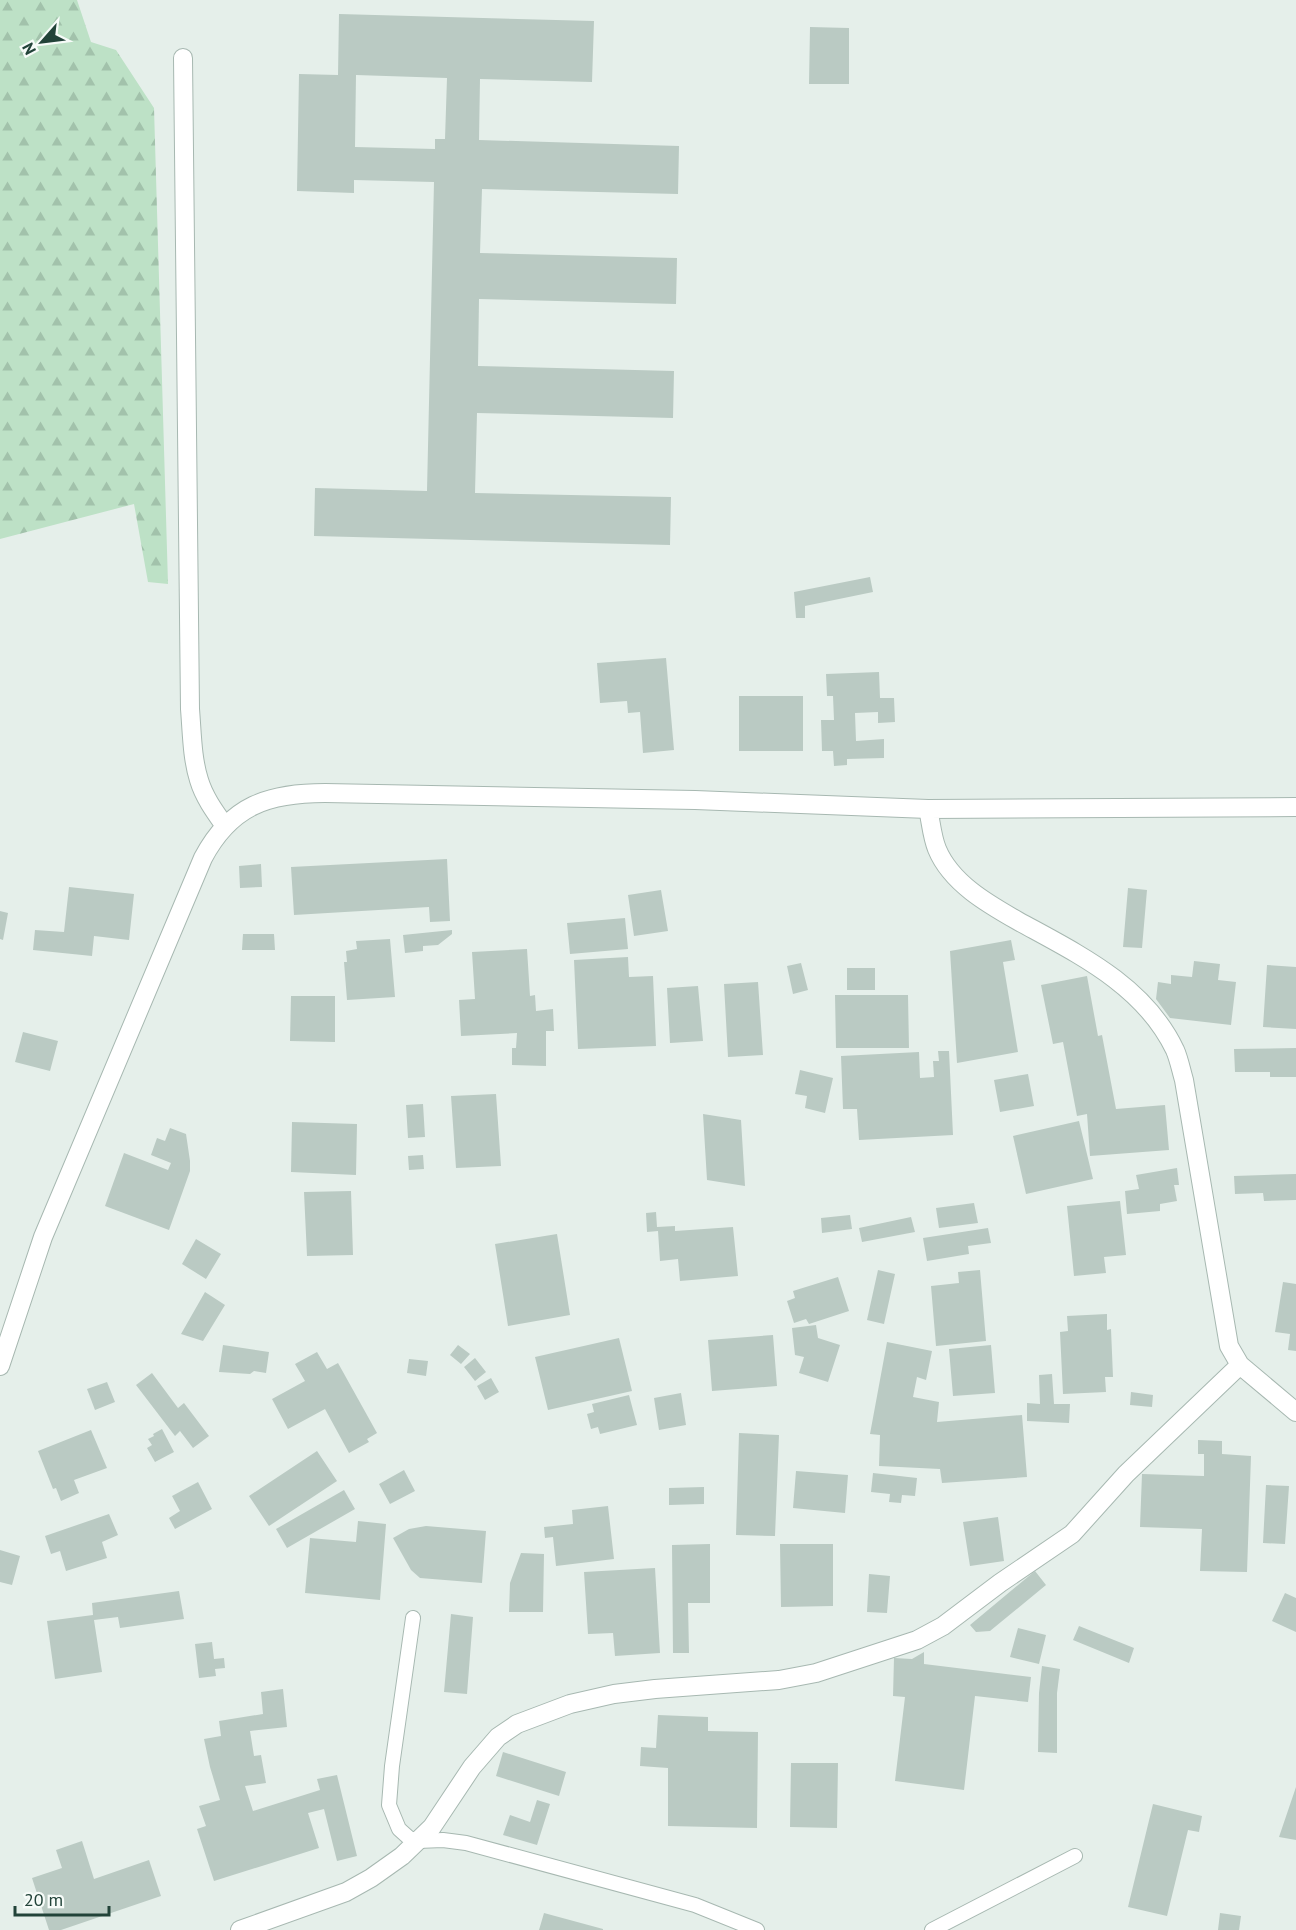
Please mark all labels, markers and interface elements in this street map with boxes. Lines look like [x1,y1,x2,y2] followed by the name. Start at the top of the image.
[12,12,72,72] north arrow
[17,40,40,58] text: N
[15,1879,110,1917] scale bar
[24,1888,63,1911] text: 20 m

